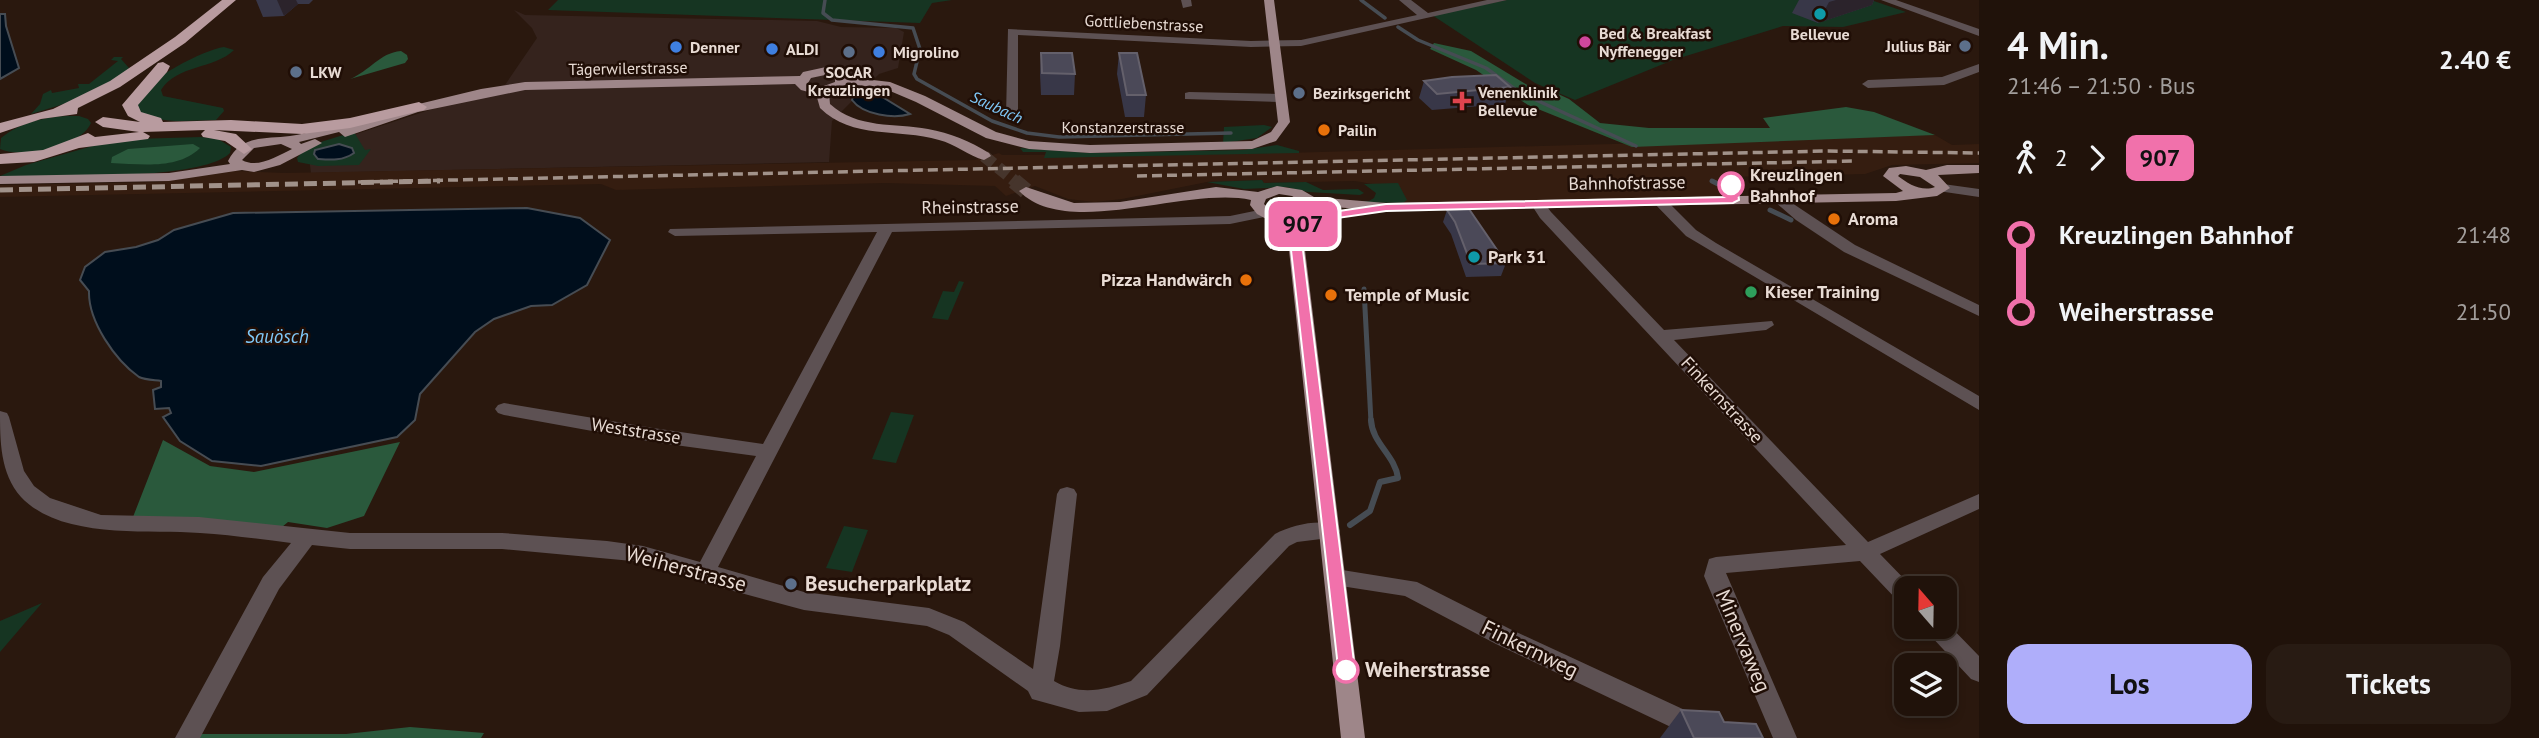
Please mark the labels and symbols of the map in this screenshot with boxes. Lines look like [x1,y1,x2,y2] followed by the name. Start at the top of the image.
[1812,6,1828,22] marker: Bellevue
[1084,10,1204,36] street label: Gottliebenstrasse
[1599,23,1711,61] place label: Bed & Breakfast Nyffenegger
[1790,24,1850,44] place label: Bellevue
[1577,34,1593,50] marker: Bed & Breakfast Nyffenegger
[1885,36,1951,56] place label: Julius Bär
[690,37,740,57] place label: Denner
[1957,38,1973,54] marker: Julius Bär
[668,39,684,55] marker: Denner
[786,39,819,59] place label: ALDI
[764,41,780,57] marker: ALDI
[893,42,960,62] place label: Migrolino
[841,44,857,60] marker: SOCAR Kreuzlingen
[871,44,887,60] marker: Migrolino
[568,57,688,79] street label: Tägerwilerstrasse
[310,62,342,82] place label: LKW
[808,62,890,100] place label: SOCAR Kreuzlingen
[288,64,304,80] marker: LKW
[1477,82,1558,120] place label: Venenklinik Bellevue
[1313,83,1411,103] place label: Bezirksgericht
[1291,85,1307,101] marker: Bezirksgericht
[968,86,1026,128] water label: Saubach
[1452,91,1472,111] marker: Venenklinik Bellevue
[1062,117,1184,137] street label: Konstanzerstrasse
[1338,120,1377,140] place label: Pailin
[1316,122,1332,138] marker: Pailin
[1750,163,1843,207] place label: Kreuzlingen Bahnhof
[1568,170,1686,195] street label: Bahnhofstrasse
[1718,172,1744,198] marker: Kreuzlingen Bahnhof
[921,194,1019,219] street label: Rheinstrasse
[1263,201,1343,247] line badge: 907
[1848,207,1898,230] place label: Aroma
[1826,211,1842,227] marker: Aroma
[1488,245,1546,268] place label: Park 31
[1466,249,1482,265] marker: Park 31
[1101,268,1232,291] place label: Pizza Handwärch
[1238,272,1254,288] marker: Pizza Handwärch
[1765,280,1880,303] place label: Kieser Training
[1345,283,1470,306] place label: Temple of Music
[1743,284,1759,300] marker: Kieser Training
[1323,287,1339,303] marker: Temple of Music
[245,324,309,348] water label: Sauösch
[1676,351,1768,448] street label: Finkernstrasse
[590,412,682,449] street label: Weststrasse
[623,539,749,598] street label: Weiherstrasse
[805,570,971,597] place label: Besucherparkplatz
[783,576,799,592] marker: Besucherparkplatz
[1894,576,1956,639] north arrow
[1710,585,1777,696] street label: Minervaweg
[1478,614,1583,683] street label: Finkernweg
[1365,656,1490,683] place label: Weiherstrasse
[1333,657,1359,683] marker: Weiherstrasse

